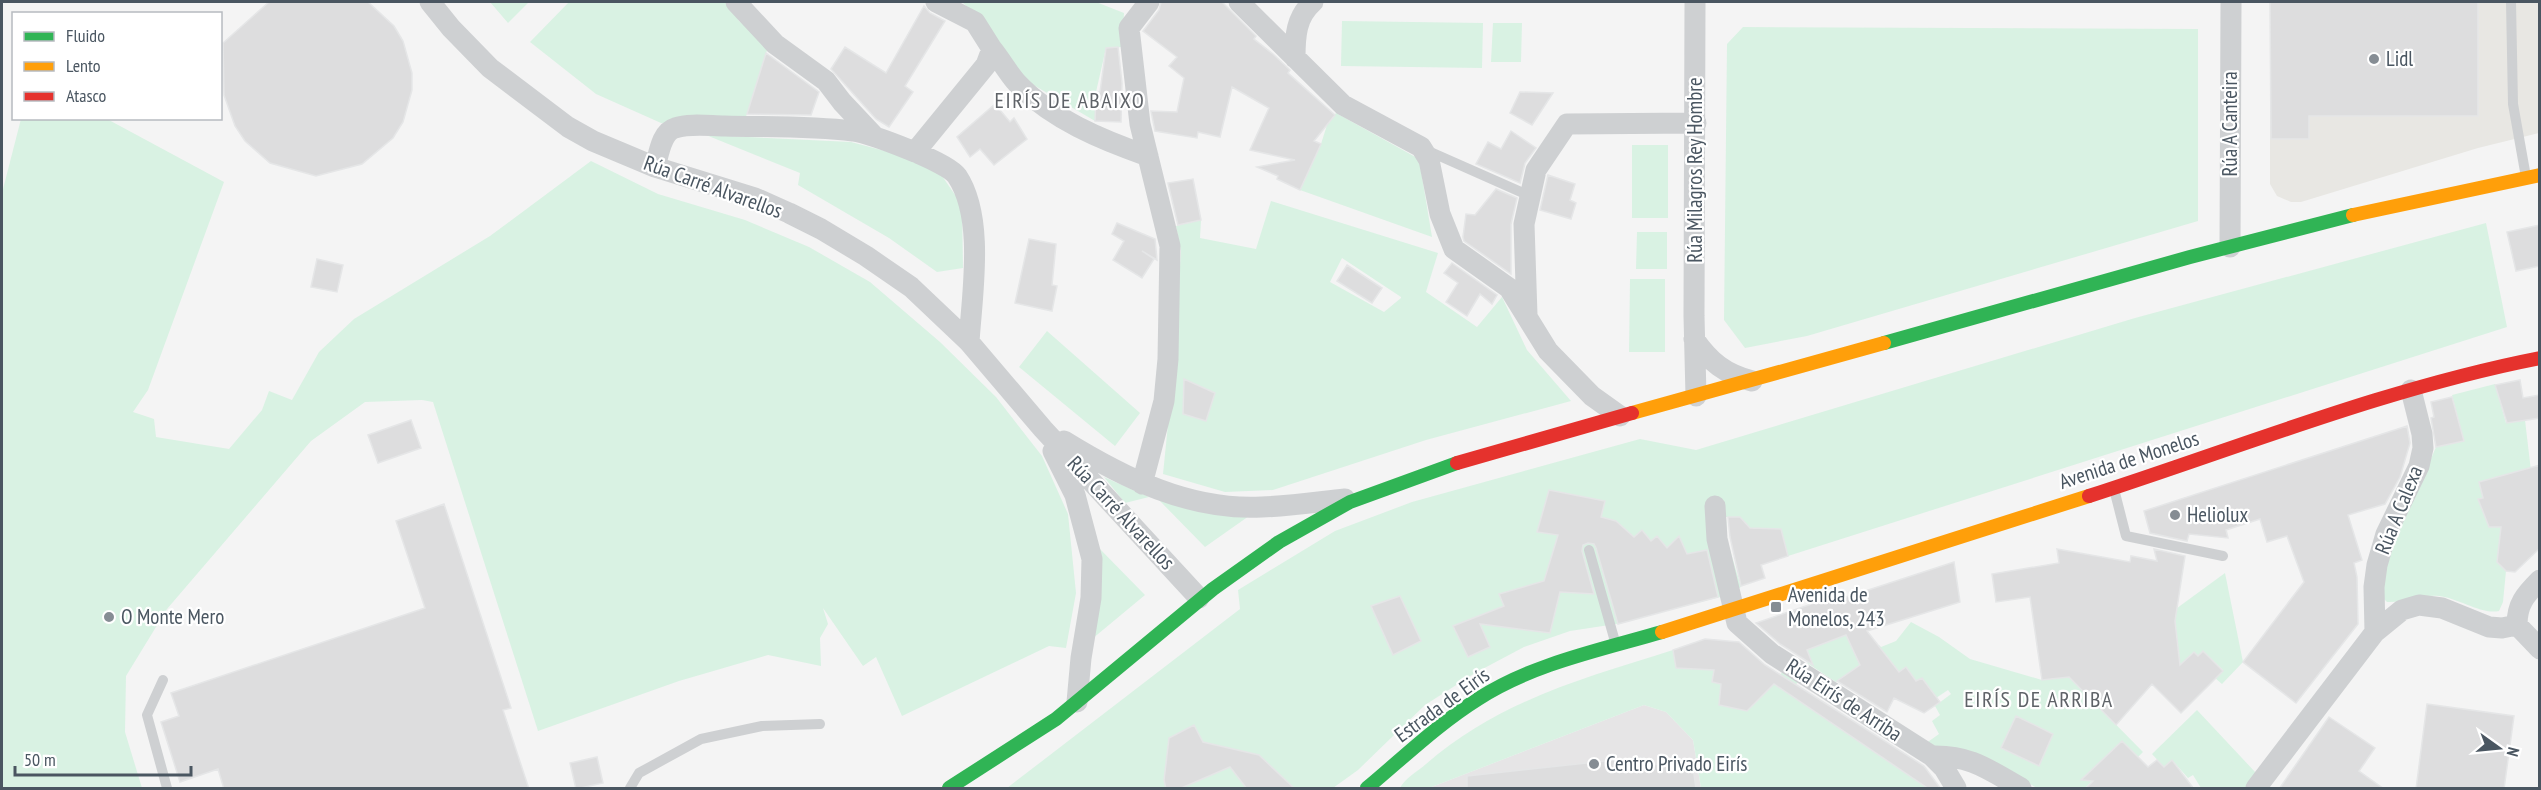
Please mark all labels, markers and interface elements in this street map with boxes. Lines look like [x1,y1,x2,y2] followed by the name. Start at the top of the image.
[12,12,222,120] legend
[66,24,105,47] text: Fluido
[2386,45,2413,72] place label: Lidl
[2367,52,2381,66] marker: Lidl
[66,54,101,77] text: Lento
[2216,71,2243,177] street label: Rúa A Canteira
[1681,77,1708,263] street label: Rúa Milagros Rey Hombre
[66,84,107,107] text: Atasco
[995,86,1145,114] district label: EIRÍS DE ABAIXO
[640,149,786,224] street label: Rúa Carré Alvarellos
[2056,424,2202,495] street label: Avenida de Monelos
[1062,450,1181,575] street label: Rúa Carré Alvarellos
[2369,462,2429,558] street label: Rúa A Calexa
[2187,501,2248,528] place label: Heliolux
[2168,508,2182,522] marker: Heliolux
[1788,581,1885,632] place label: Avenida de Monelos, 243
[1769,600,1783,614] marker: Avenida de Monelos, 243
[121,603,224,630] place label: O Monte Mero
[102,610,116,624] marker: O Monte Mero
[1781,652,1907,747] street label: Rúa Eirís de Arriba
[1389,661,1495,748] street label: Estrada de Eirís
[1964,685,2114,713] district label: EIRÍS DE ARRIBA
[2469,718,2529,778] north arrow
[15,739,190,777] scale bar
[2503,745,2524,759] text: N
[24,748,56,771] text: 50 m
[1606,750,1747,777] place label: Centro Privado Eirís
[1587,757,1601,771] marker: Centro Privado Eirís

